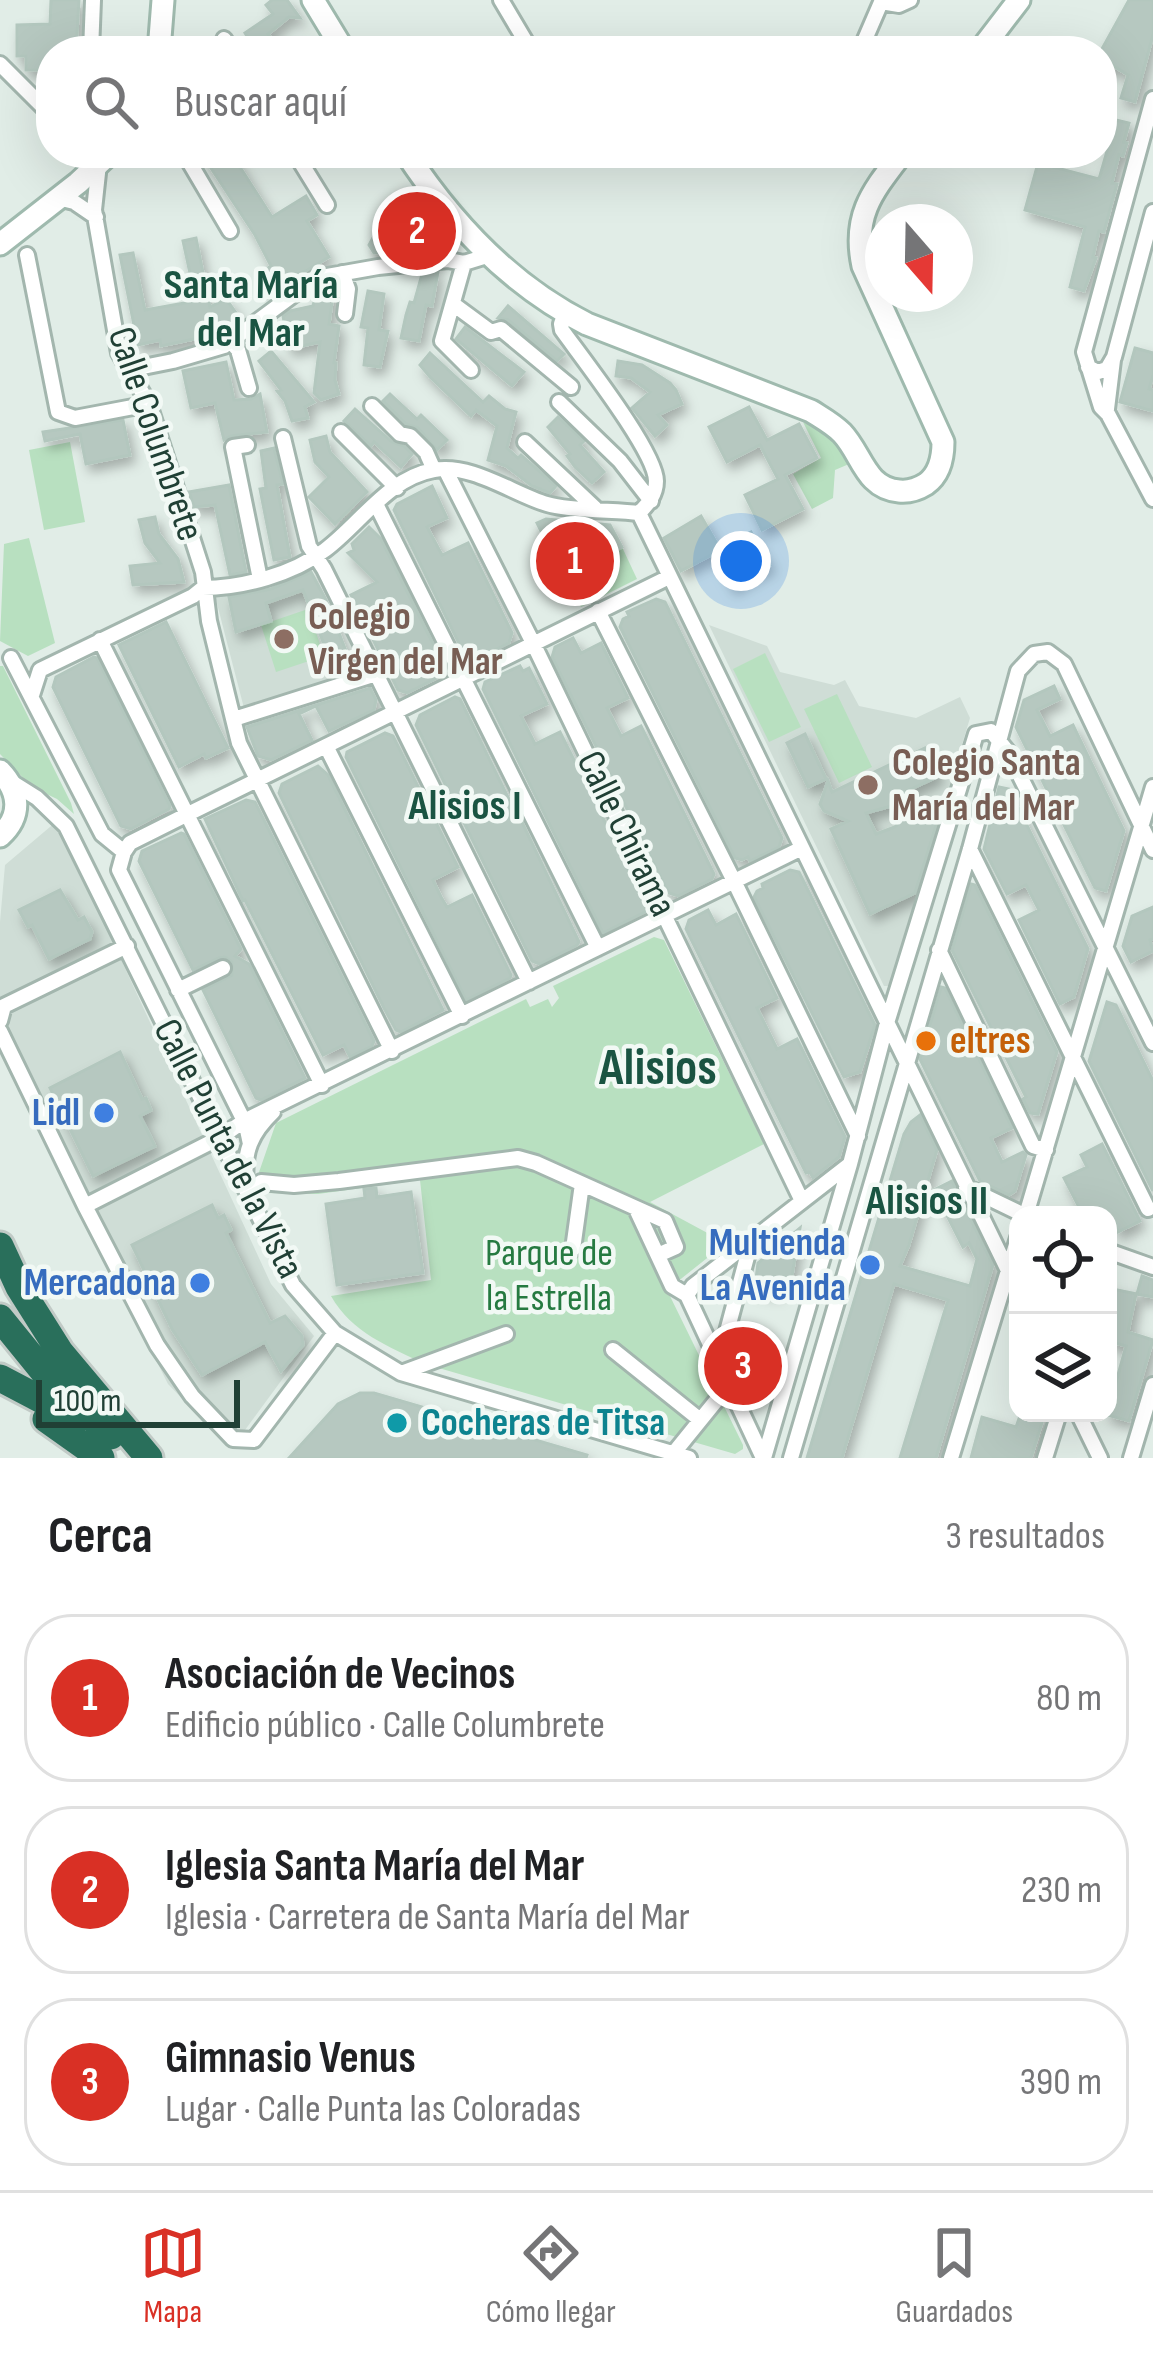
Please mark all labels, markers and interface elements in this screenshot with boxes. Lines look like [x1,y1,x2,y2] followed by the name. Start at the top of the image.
[36,36,1117,168] search box
[78,69,144,135] icon: search
[174,75,347,130] text: Buscar aquí
[378,186,456,276] pin: 2
[865,204,973,312] north arrow
[164,260,339,359] district label: Santa María del Mar
[97,321,213,547] street label: Calle Columbrete
[536,516,614,606] pin: 1
[711,531,771,591] your location
[308,594,503,686] place label: Colegio Virgen del Mar
[271,626,297,652] marker: Colegio Virgen del Mar
[892,740,1081,832] place label: Colegio Santa María del Mar
[566,744,686,924] street label: Calle Chirama
[855,772,881,798] marker: Colegio Santa María del Mar
[408,781,521,832] district label: Alisios I
[142,1012,314,1286] street label: Calle Punta de la Vista
[950,1018,1031,1065] place label: eltres
[913,1028,939,1054] marker: eltres
[598,1038,717,1099] district label: Alisios
[32,1090,80,1137] place label: Lidl
[91,1100,117,1126] marker: Lidl
[865,1176,988,1227] district label: Alisios II
[1009,1206,1117,1422] map controls
[1009,1206,1117,1314] button: locate
[700,1220,846,1312] place label: Multienda La Avenida
[485,1230,613,1322] park label: Parque de la Estrella
[857,1252,883,1278] marker: Multienda La Avenida
[24,1260,176,1307] place label: Mercadona
[187,1270,213,1296] marker: Mercadona
[1009,1314,1117,1422] button: layers
[704,1321,782,1411] pin: 3
[36,1374,240,1427] scale bar
[54,1381,121,1421] text: 100 m
[421,1400,665,1447] place label: Cocheras de Titsa
[384,1410,410,1436] marker: Cocheras de Titsa
[48,1506,153,1567] text: Cerca
[945,1513,1105,1560] text: 3 resultados
[165,1647,515,1702] text: Asociación de Vecinos
[82,1675,98,1722] text: 1
[1036,1675,1102,1722] text: 80 m
[165,1702,605,1749] text: Edificio público · Calle Columbrete
[165,1839,584,1894] text: Iglesia Santa María del Mar
[81,1867,99,1914] text: 2
[1021,1867,1102,1914] text: 230 m
[165,1894,690,1941] text: Iglesia · Carretera de Santa María del Mar
[165,2031,416,2086] text: Gimnasio Venus
[81,2059,99,2106] text: 3
[1020,2059,1102,2106] text: 390 m
[165,2086,581,2133] text: Lugar · Calle Punta las Coloradas
[140,2220,206,2332] tab: Mapa
[486,2220,616,2332] tab: Cómo llegar
[895,2220,1013,2332] tab: Guardados

